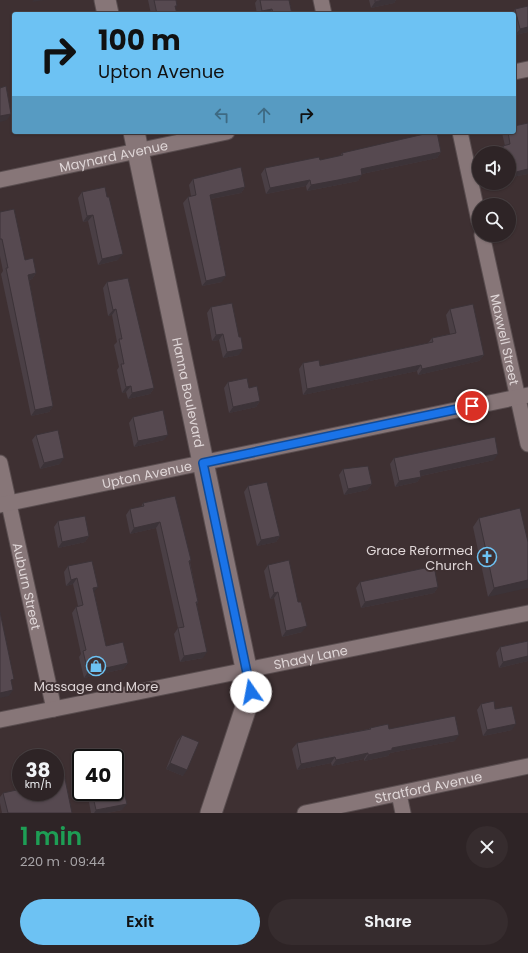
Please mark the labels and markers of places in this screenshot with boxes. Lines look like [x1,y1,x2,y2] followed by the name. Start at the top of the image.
[455,389,489,423] pin
[366,541,473,575] place label: Grace Reformed Church
[476,546,498,568] church icon: Grace Reformed Church
[85,655,107,677] shop icon: Massage and More
[34,677,158,696] place label: Massage and More

